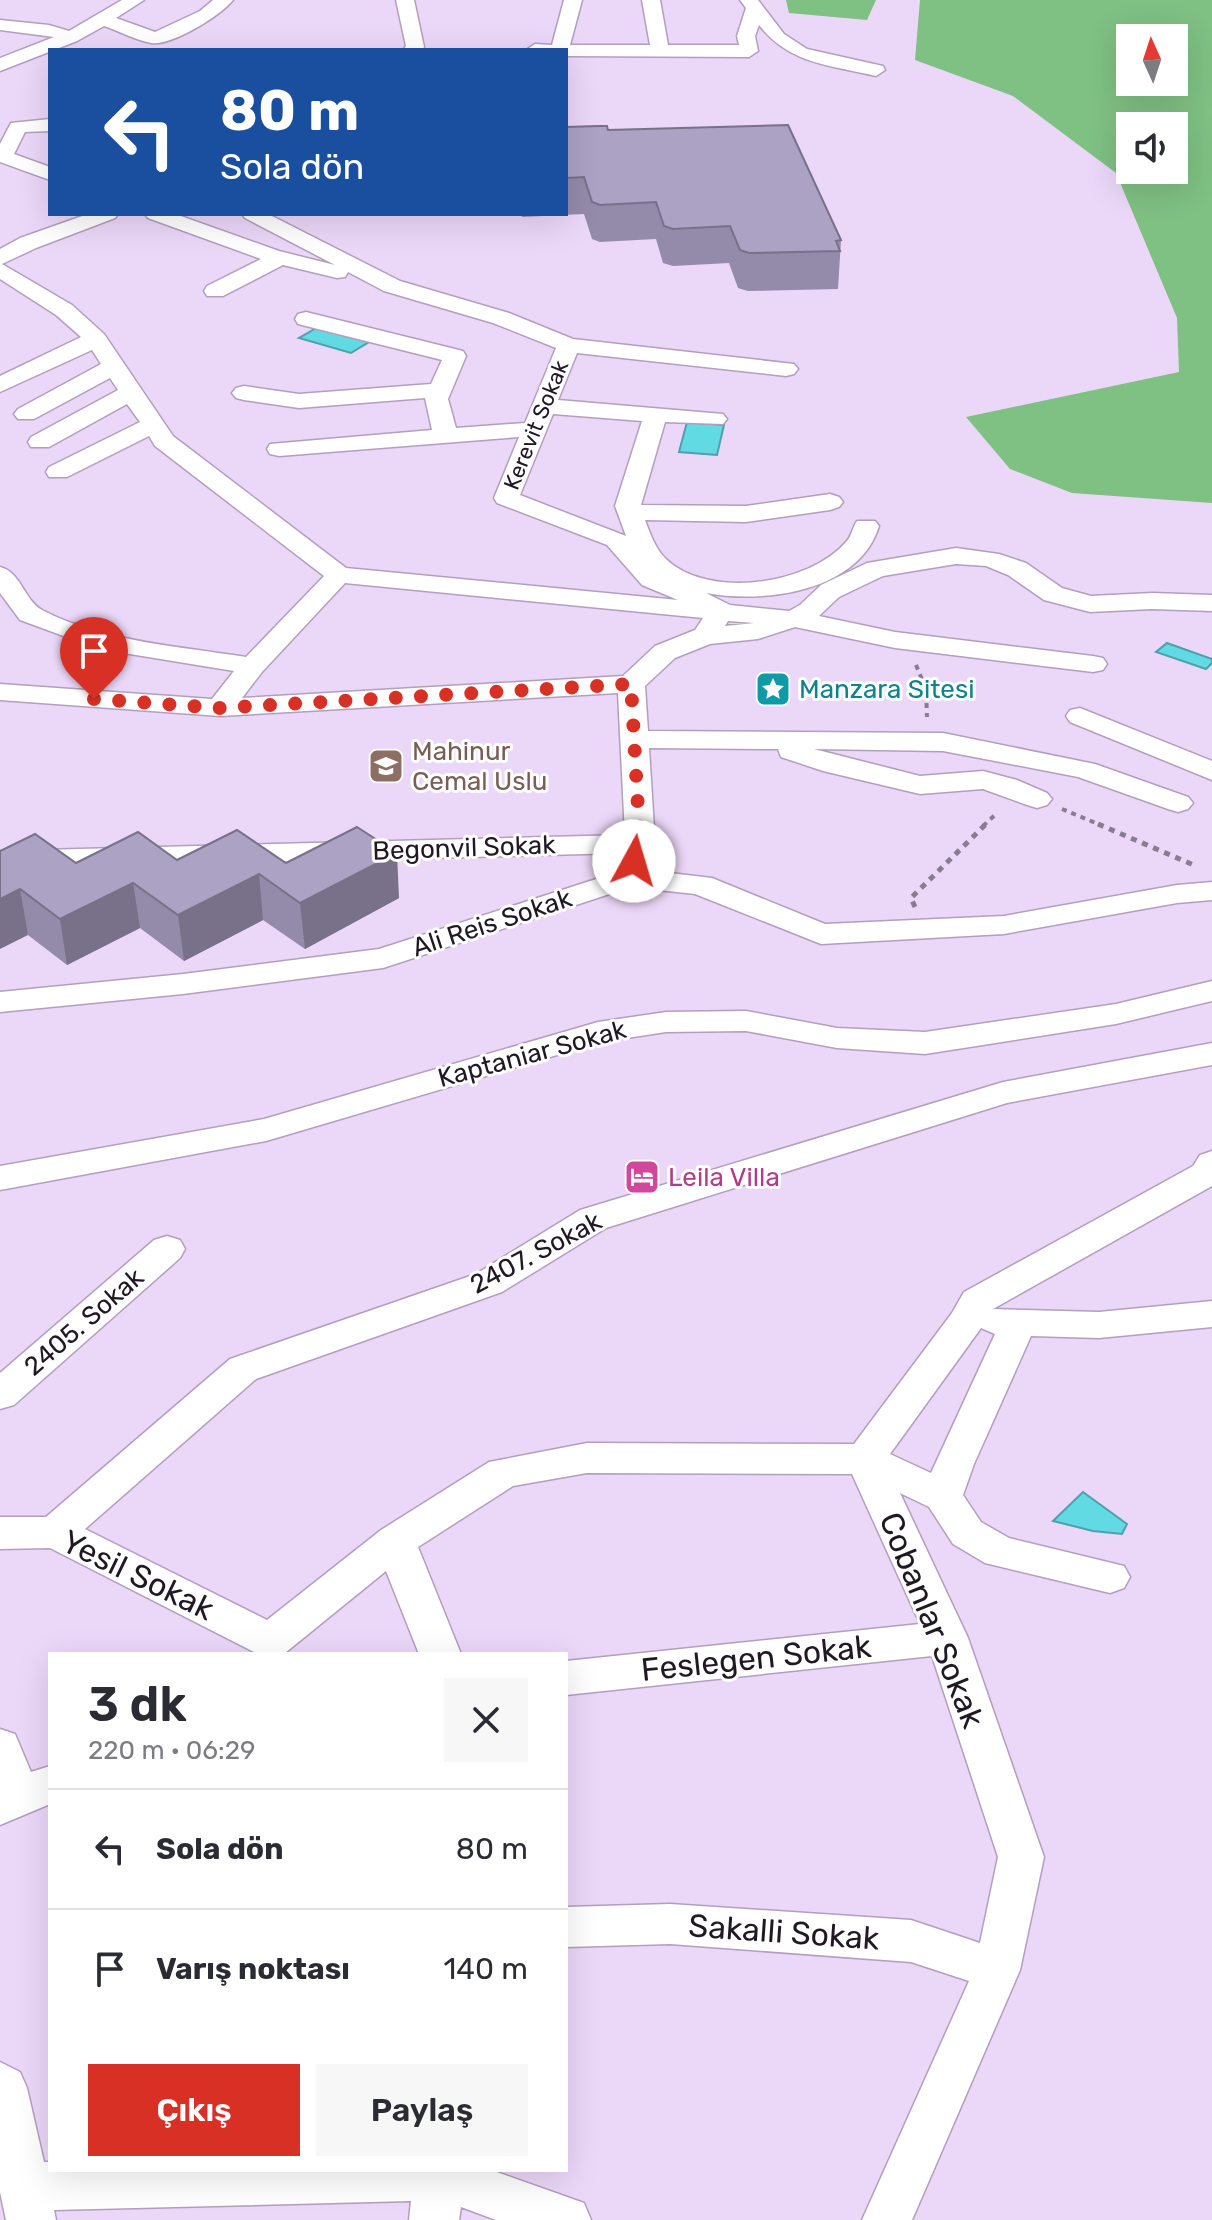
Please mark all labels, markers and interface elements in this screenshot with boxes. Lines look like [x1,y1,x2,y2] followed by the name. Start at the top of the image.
[1116,24,1188,96] north arrow
[1116,24,1188,184] map controls
[220,78,359,144] text: 80 m
[88,80,192,184] icon: left
[1116,112,1188,184] button: sound
[220,145,364,188] text: Sola dön
[498,356,574,494] street label: Kerevit Sokak
[60,617,128,699] pin
[72,629,116,673] icon: arrive
[754,670,792,708] place icon: Manzara Sitesi
[799,674,974,705] place label: Manzara Sitesi
[412,736,547,797] place label: Mahinur Cemal Uslu
[367,747,405,785] school or university icon: Mahinur Cemal Uslu
[592,819,676,903] position arrow
[372,829,557,867] street label: Begonvil Sokak
[408,882,576,963] street label: Ali Reis Sokak
[434,1014,630,1094] street label: Kaptaniar Sokak
[623,1158,661,1196] hotel icon: Leila Villa
[668,1162,780,1193] place label: Leila Villa
[465,1205,607,1301] street label: 2407. Sokak
[18,1261,150,1382] street label: 2405. Sokak
[871,1507,993,1734] street label: Cobanlar Sokak
[56,1522,221,1628] street label: Yesil Sokak
[639,1627,873,1689] street label: Feslegen Sokak
[88,1676,187,1733] text: 3 dk
[444,1678,528,1762] button: close
[88,1735,255,1766] text: 220 m · 06:29
[88,1827,132,1871] icon: left
[156,1831,283,1867] text: Sola dön
[456,1831,528,1867] text: 80 m
[687,1906,881,1958] street label: Sakalli Sokak
[88,1947,132,1991] icon: arrive
[156,1951,350,1987] text: Varış noktası
[443,1951,528,1987] text: 140 m
[88,2064,300,2156] button: Çıkış
[316,2064,528,2156] button: Paylaş

